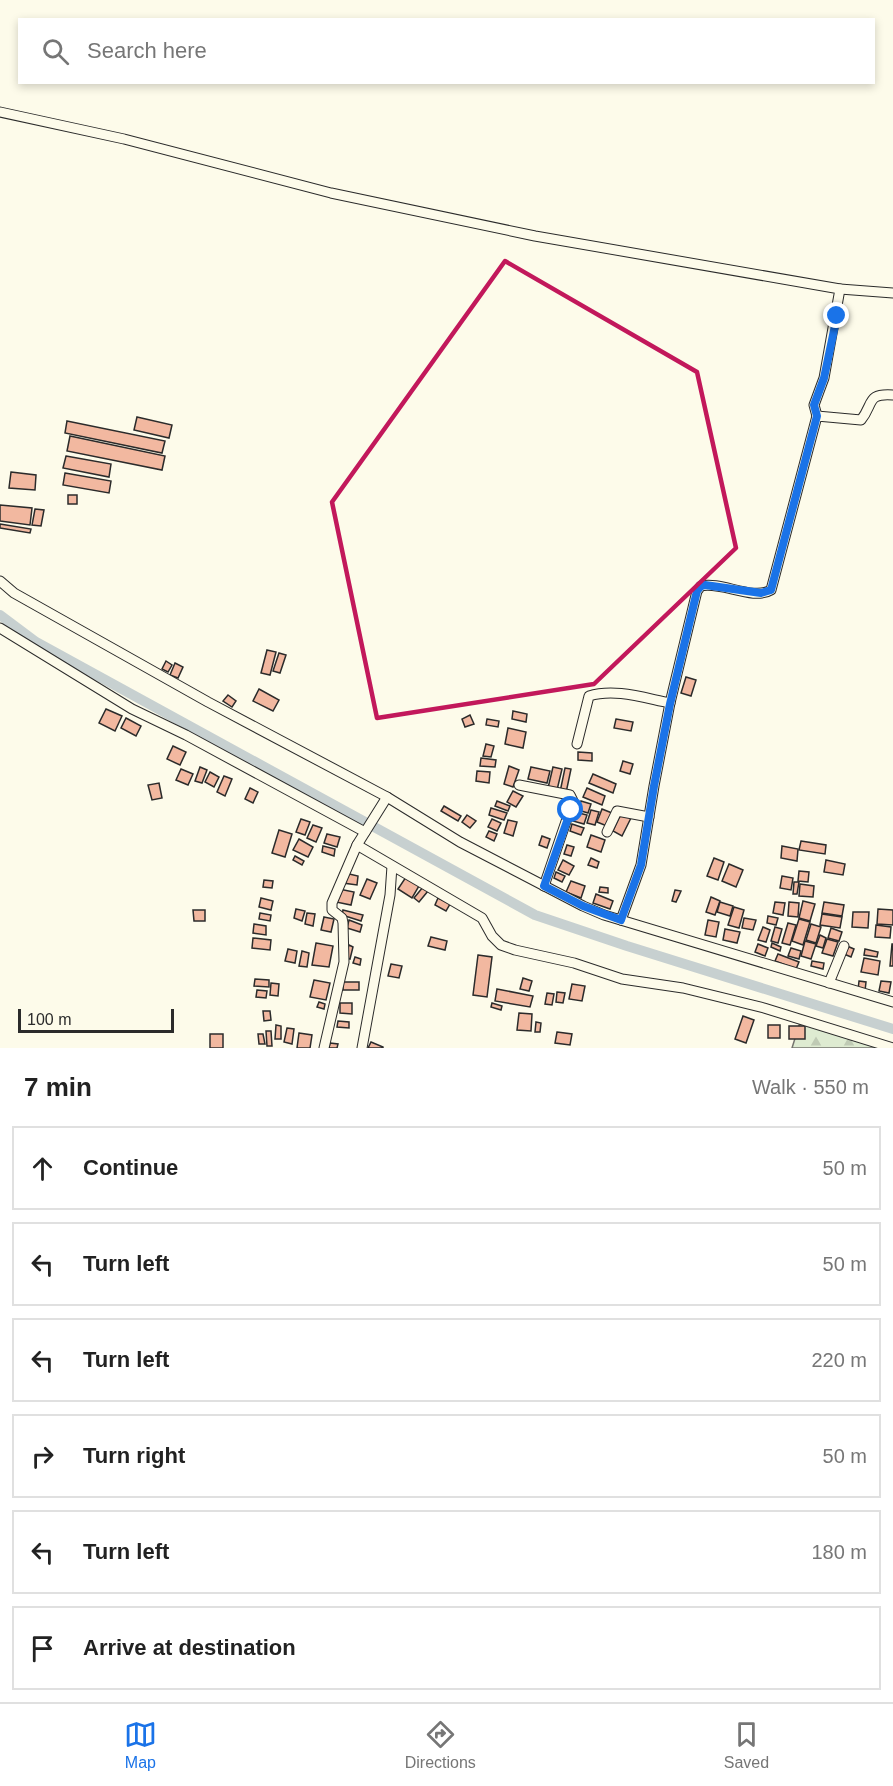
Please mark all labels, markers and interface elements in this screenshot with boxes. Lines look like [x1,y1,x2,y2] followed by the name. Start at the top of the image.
[18,18,875,84] search box
[39,35,72,68] icon: search
[87,38,207,63] text: Search here
[823,302,849,328] route end
[557,796,583,822] route start
[18,1006,174,1034] scale bar
[27,1011,71,1028] text: 100 m
[24,1072,92,1102] text: 7 min
[752,1076,869,1098] text: Walk · 550 m
[26,1152,59,1185] icon: ahead
[83,1155,178,1180] text: Continue
[823,1157,867,1179] text: 50 m
[26,1248,59,1281] icon: left
[83,1251,169,1276] text: Turn left
[823,1253,867,1275] text: 50 m
[26,1344,59,1377] icon: left
[83,1347,169,1372] text: Turn left
[811,1349,867,1371] text: 220 m
[26,1440,59,1473] icon: right
[83,1443,185,1468] text: Turn right
[823,1445,867,1467] text: 50 m
[26,1536,59,1569] icon: left
[83,1539,169,1564] text: Turn left
[811,1541,867,1563] text: 180 m
[26,1632,59,1665] icon: arrive
[83,1635,296,1660] text: Arrive at destination
[124,1718,157,1772] tab: Map
[405,1718,476,1772] tab: Directions
[724,1718,769,1772] tab: Saved

